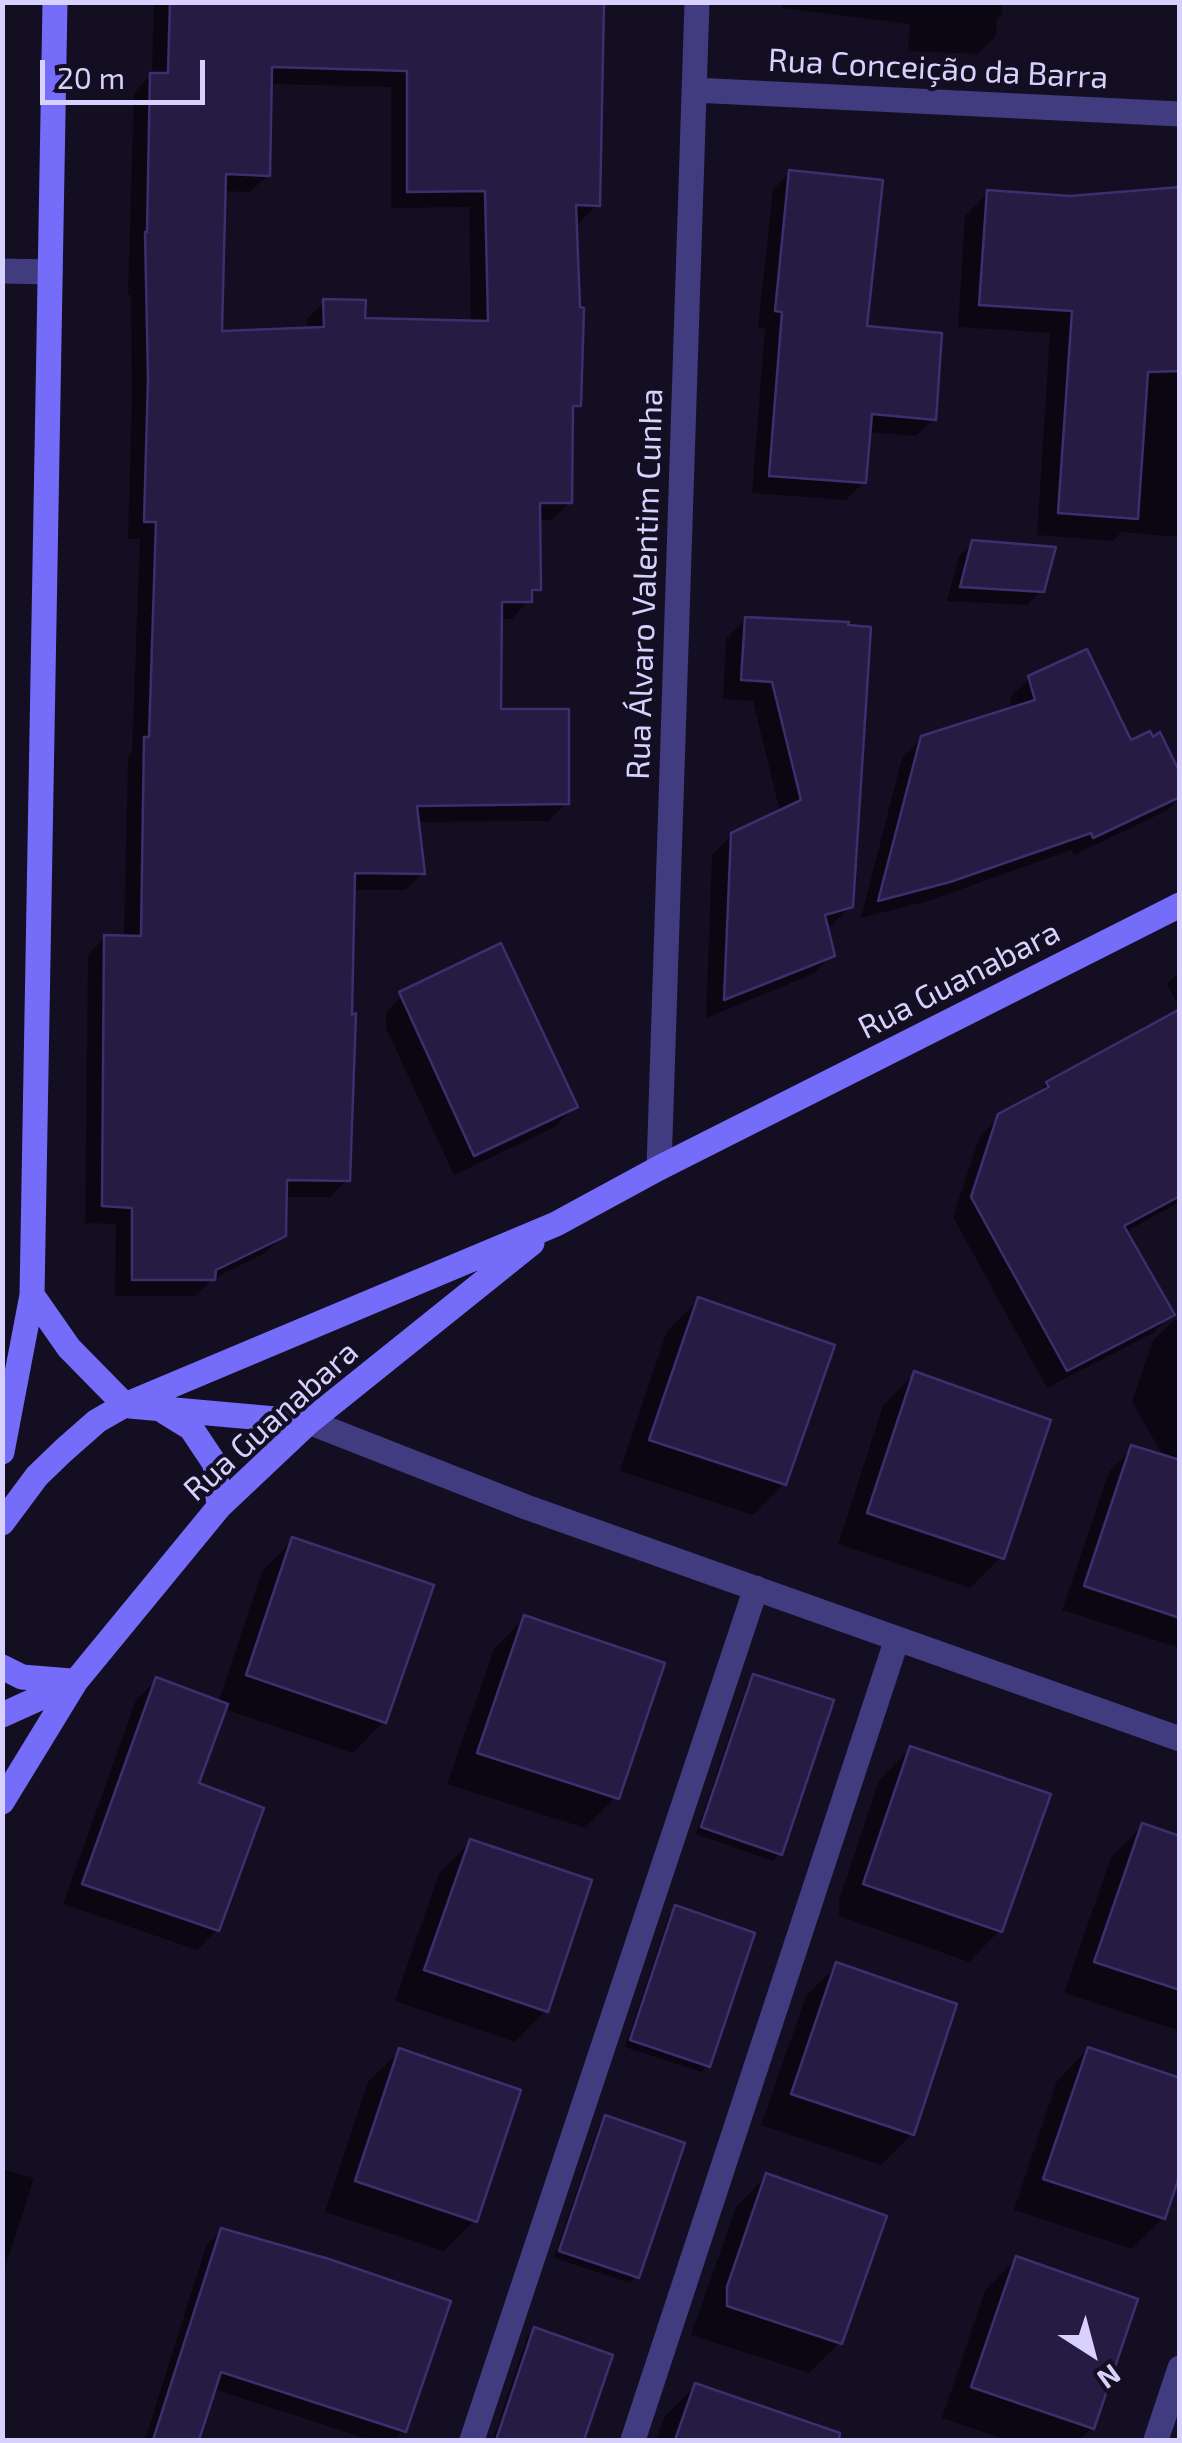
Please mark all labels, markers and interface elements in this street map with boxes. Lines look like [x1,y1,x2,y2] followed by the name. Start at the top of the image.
[45,40,210,102] scale bar
[767,41,1109,97] street label: Rua Conceição da Barra
[57,59,125,95] text: 20 m
[619,388,671,780] street label: Rua Álvaro Valentim Cunha
[852,913,1066,1047] street label: Rua Guanabara
[176,1333,366,1509] street label: Rua Guanabara
[1042,2303,1142,2403] north arrow
[1091,2358,1128,2397] text: N

